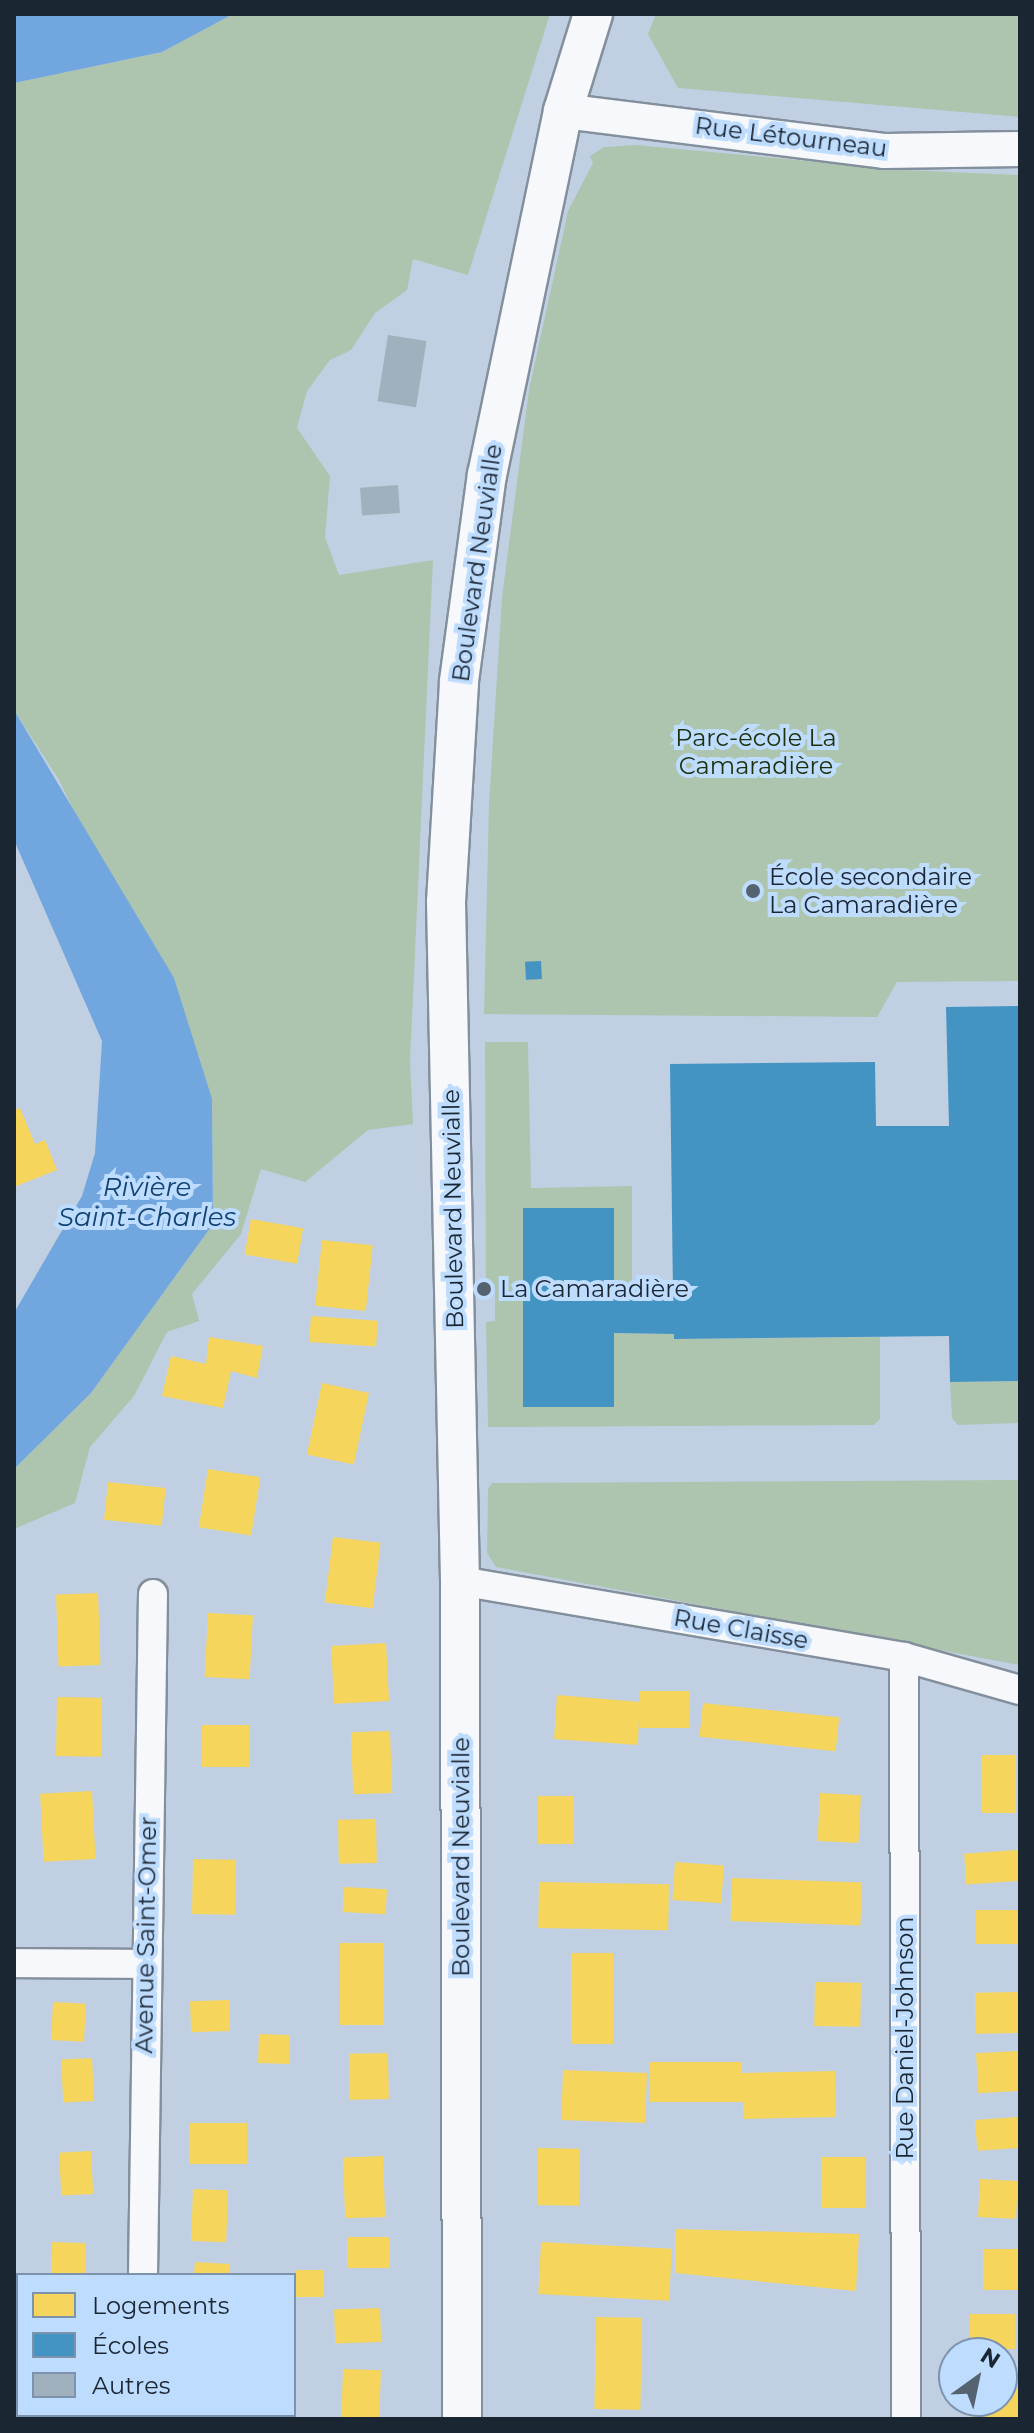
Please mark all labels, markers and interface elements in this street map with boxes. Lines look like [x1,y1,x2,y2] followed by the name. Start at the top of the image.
[693,111,889,163] street label: Rue Létourneau
[446,442,508,684] street label: Boulevard Neuvialle
[675,724,837,780] park label: Parc-école La Camaradière
[769,863,972,919] place label: École secondaire La Camaradière
[744,882,762,900] marker: École secondaire La Camaradière
[437,1089,469,1329] street label: Boulevard Neuvialle
[58,1172,236,1234] water label: Rivière Saint-Charles
[500,1275,689,1303] place label: La Camaradière
[475,1280,493,1298] marker: La Camaradière
[671,1603,811,1655] street label: Rue Claisse
[447,1737,475,1977] street label: Boulevard Neuvialle
[130,1816,162,2054] street label: Avenue Saint-Omer
[891,1916,919,2160] street label: Rue Daniel-Johnson
[16,2273,296,2417] legend
[92,2291,230,2320] text: Logements
[92,2331,169,2360] text: Écoles
[938,2337,1018,2417] north arrow
[975,2342,1005,2374] text: N
[92,2371,170,2400] text: Autres

